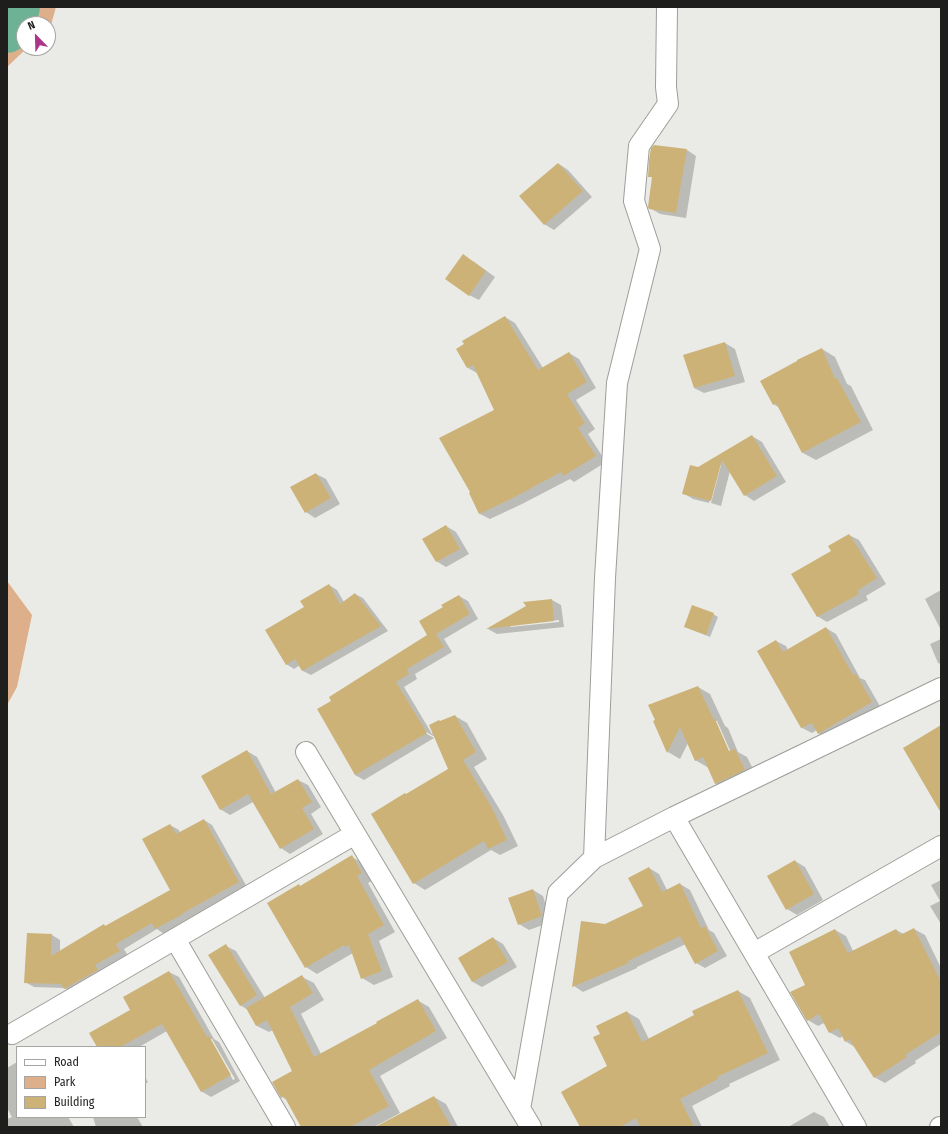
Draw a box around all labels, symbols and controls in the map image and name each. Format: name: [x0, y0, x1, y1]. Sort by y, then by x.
north arrow: [16, 16, 56, 56]
text: N: [26, 18, 37, 33]
legend: [16, 1046, 146, 1118]
text: Road: [54, 1055, 79, 1069]
text: Park: [54, 1075, 75, 1089]
text: Building: [54, 1095, 94, 1109]

